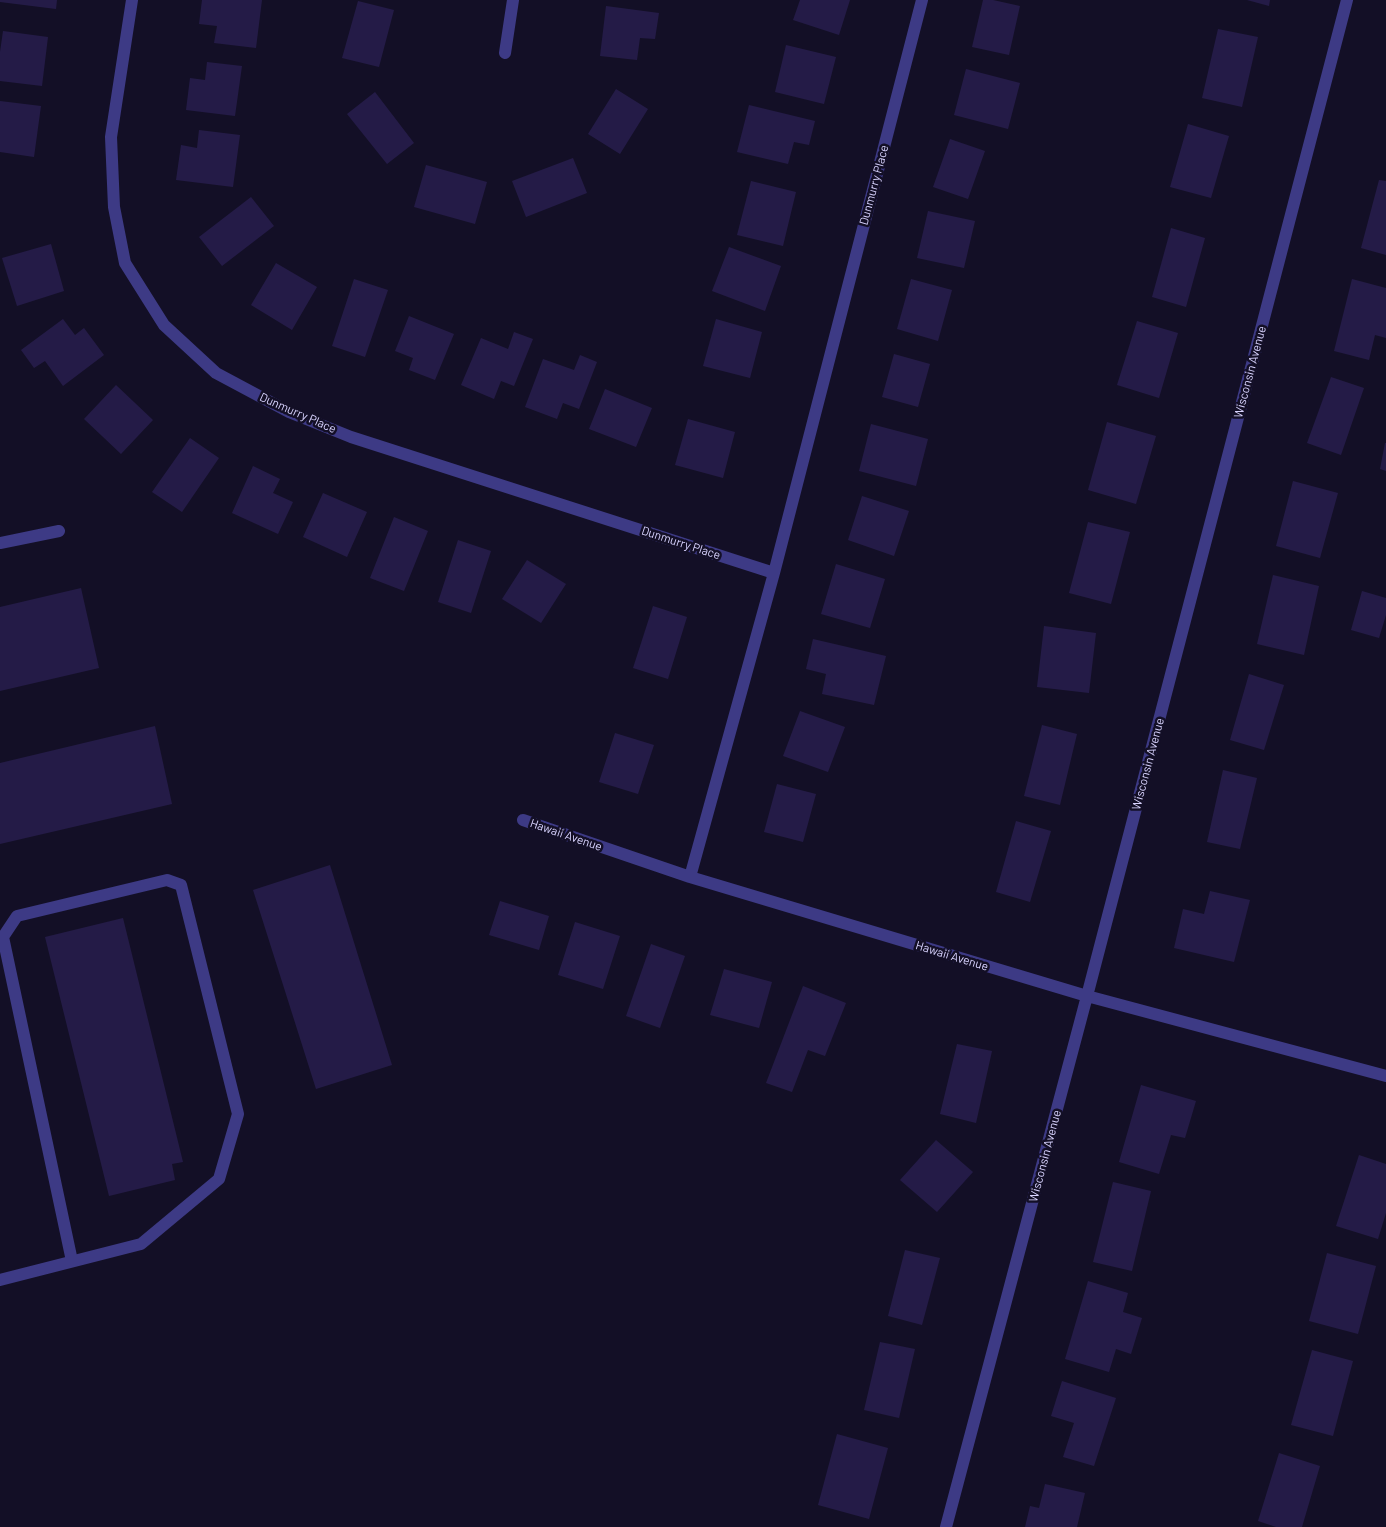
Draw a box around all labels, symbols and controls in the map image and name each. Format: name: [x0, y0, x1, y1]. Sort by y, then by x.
street label: Dunmurry Place: [856, 143, 892, 227]
street label: Wisconsin Avenue: [1231, 325, 1269, 419]
street label: Dunmurry Place: [258, 390, 338, 436]
street label: Dunmurry Place: [640, 523, 722, 563]
street label: Wisconsin Avenue: [1129, 717, 1167, 811]
street label: Hawaii Avenue: [528, 816, 604, 854]
street label: Hawaii Avenue: [914, 938, 990, 974]
street label: Wisconsin Avenue: [1026, 1109, 1064, 1203]

